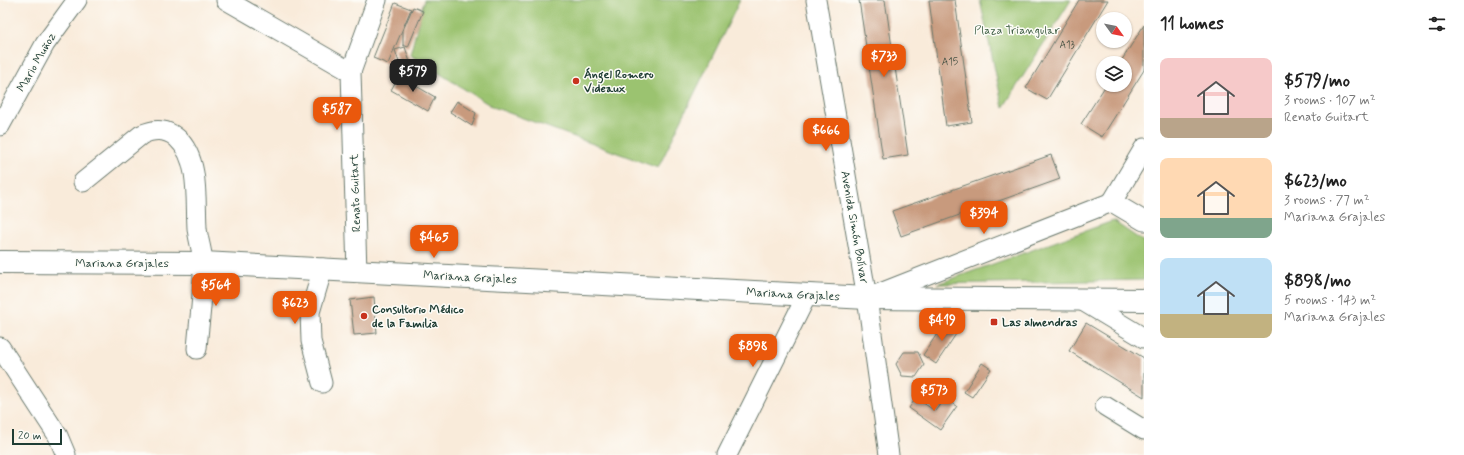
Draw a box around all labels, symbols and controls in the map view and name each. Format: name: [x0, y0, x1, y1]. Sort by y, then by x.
north arrow: [1096, 12, 1132, 48]
map controls: [1096, 12, 1132, 92]
text: 11 homes: [1160, 13, 1224, 35]
icon: filters: [1426, 13, 1448, 35]
park label: Plaza Triangular: [974, 23, 1060, 39]
street label: Mario Muñoz: [14, 30, 60, 95]
house number: A13: [1059, 39, 1075, 52]
pin: $733: [860, 44, 908, 78]
text: $733: [871, 48, 897, 65]
house number: A15: [942, 56, 958, 69]
button: layers: [1096, 56, 1132, 92]
pin: $579: [389, 59, 437, 93]
text: $579: [399, 63, 427, 80]
place label: Ángel Romero Videaux: [584, 67, 654, 97]
text: $579/mo: [1284, 70, 1350, 92]
icon: home: [1192, 74, 1240, 122]
marker: Ángel Romero Videaux: [571, 76, 581, 86]
text: 3 rooms · 107 m²: [1284, 92, 1376, 109]
pin: $587: [313, 97, 361, 131]
text: $587: [322, 101, 352, 118]
text: Renato Guitart: [1284, 109, 1369, 126]
pin: $666: [802, 118, 850, 152]
text: $666: [812, 122, 840, 139]
street label: Renato Guitart: [347, 154, 365, 232]
street label: Avenida Simón Bolívar: [836, 170, 872, 285]
text: $623/mo: [1284, 170, 1347, 192]
icon: home: [1192, 174, 1240, 222]
text: 3 rooms · 77 m²: [1284, 192, 1370, 209]
pin: $394: [960, 201, 1008, 235]
text: $394: [970, 205, 998, 222]
text: Mariana Grajales: [1284, 209, 1385, 226]
pin: $465: [410, 225, 458, 259]
text: $465: [419, 229, 449, 246]
street label: Mariana Grajales: [75, 256, 169, 272]
street label: Mariana Grajales: [423, 268, 517, 288]
text: $898/mo: [1284, 270, 1351, 292]
pin: $564: [192, 273, 240, 307]
icon: home: [1192, 274, 1240, 322]
text: $564: [201, 277, 231, 294]
street label: Mariana Grajales: [746, 285, 840, 305]
pin: $623: [271, 291, 319, 325]
text: 5 rooms · 143 m²: [1284, 292, 1376, 309]
text: $623: [282, 295, 308, 312]
place label: Consultorio Médico de la Familia: [372, 302, 464, 332]
pin: $419: [918, 308, 966, 342]
text: Mariana Grajales: [1284, 309, 1385, 326]
marker: Consultorio Médico de la Familia: [359, 311, 369, 321]
text: $419: [928, 312, 956, 329]
place label: Las almendras: [1002, 315, 1078, 331]
marker: Las almendras: [989, 317, 999, 327]
pin: $898: [729, 334, 777, 368]
text: $898: [738, 338, 768, 355]
pin: $573: [910, 378, 958, 412]
text: $573: [920, 382, 948, 399]
scale bar: [12, 427, 62, 446]
text: 20 m: [18, 429, 41, 443]

